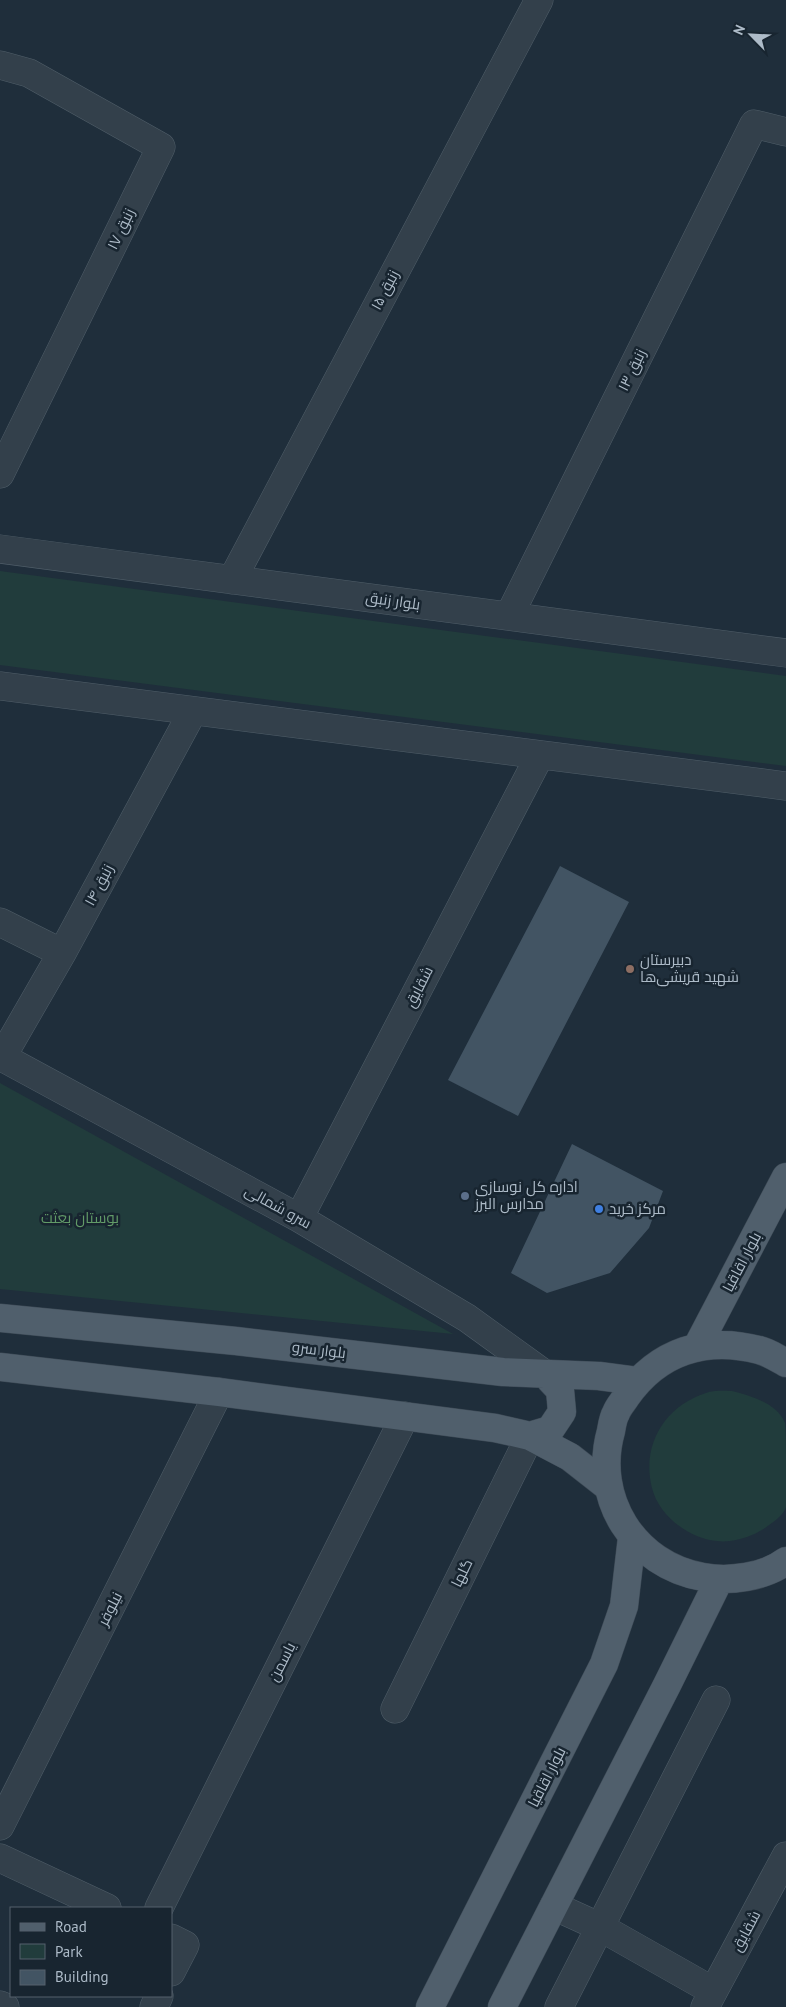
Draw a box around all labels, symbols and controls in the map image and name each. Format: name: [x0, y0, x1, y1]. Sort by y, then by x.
north arrow: [726, 10, 776, 60]
text: N: [729, 22, 749, 38]
street label: زنبق ۱۷: [102, 205, 140, 253]
street label: زنبق ۱۵: [366, 266, 404, 314]
street label: زنبق ۱۳: [613, 346, 651, 394]
street label: بلوار زنبق: [364, 587, 422, 615]
street label: زنبق ۱۴: [80, 861, 118, 909]
place label: دبیرستان شهید قریشی‌ها: [640, 950, 739, 987]
street label: شقایق: [400, 963, 438, 1011]
marker: دبیرستان شهید قریشی‌ها: [624, 963, 636, 975]
place label: اداره کل نوسازی مدارس البرز: [474, 1177, 578, 1214]
street label: سرو شمالی: [241, 1181, 315, 1233]
marker: اداره کل نوسازی مدارس البرز: [459, 1190, 471, 1202]
place label: مرکز خرید: [609, 1199, 666, 1218]
marker: مرکز خرید: [593, 1203, 605, 1215]
park label: بوستان بعثت: [41, 1208, 119, 1228]
street label: بلوار اقاقیا: [718, 1229, 765, 1295]
street label: بلوار سرو: [291, 1337, 347, 1362]
street label: گلها: [447, 1556, 477, 1590]
street label: نیلوفر: [93, 1589, 126, 1630]
street label: یاسمن: [264, 1639, 300, 1685]
street label: بلوار اقاقیا: [523, 1744, 570, 1810]
legend: [10, 1907, 172, 1997]
street label: شقایق: [727, 1907, 765, 1955]
text: Road: [55, 1917, 87, 1936]
text: Park: [55, 1942, 83, 1961]
text: Building: [55, 1967, 109, 1986]

